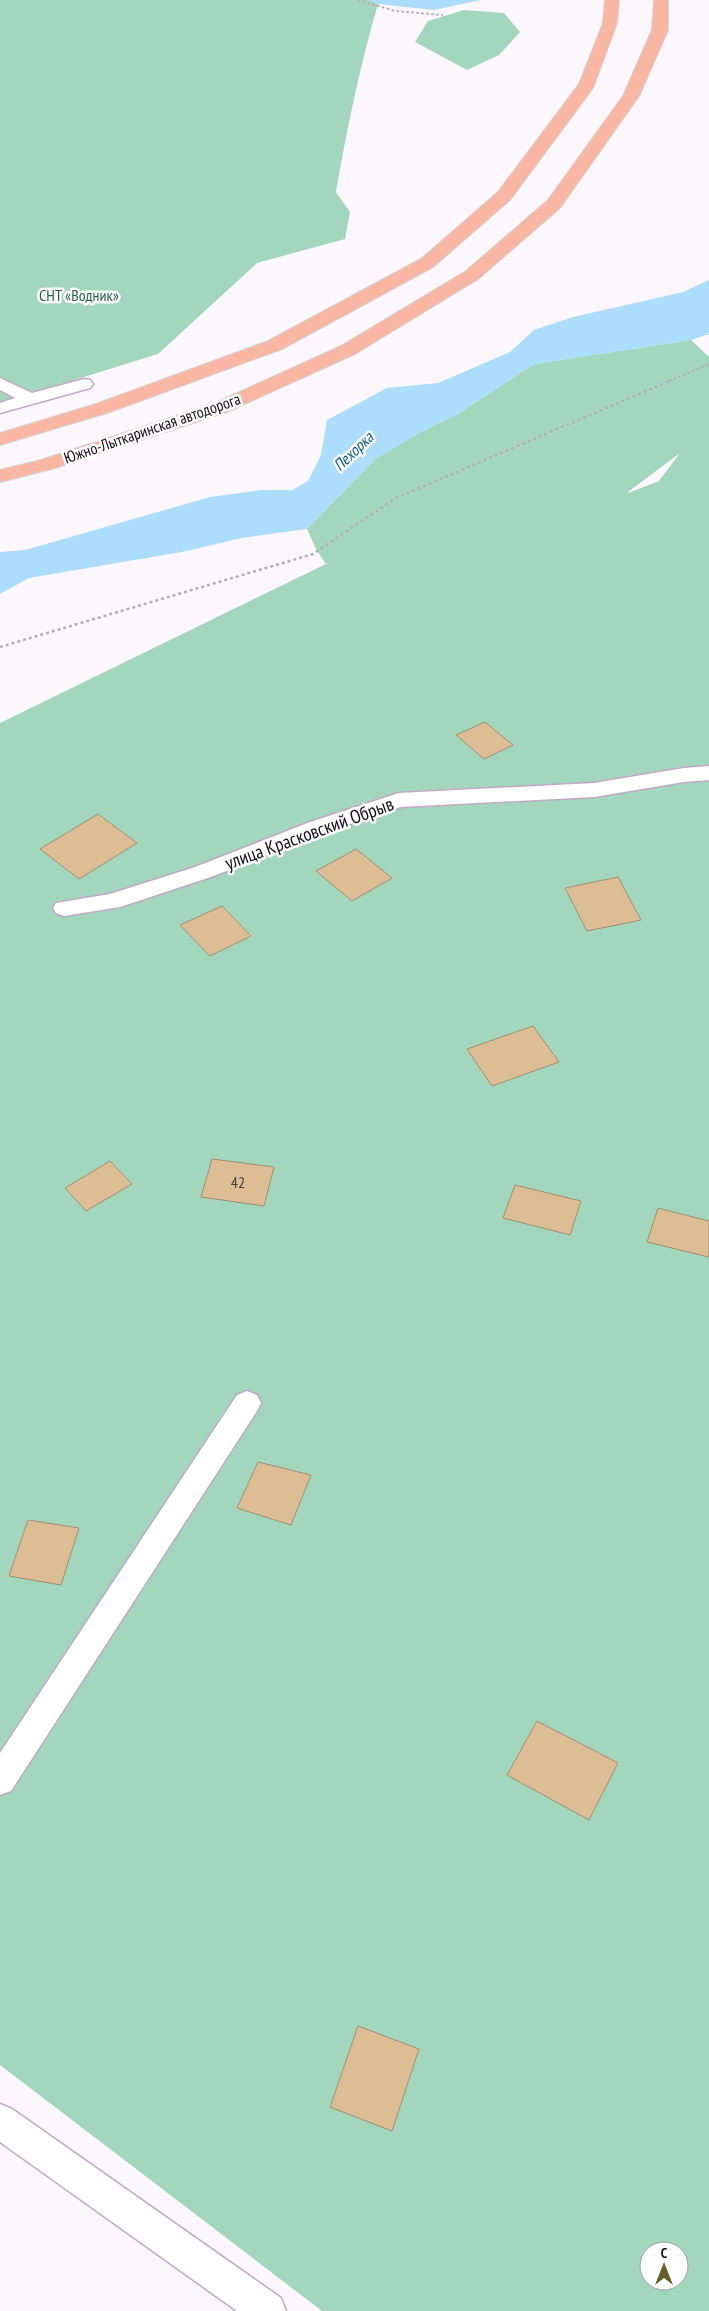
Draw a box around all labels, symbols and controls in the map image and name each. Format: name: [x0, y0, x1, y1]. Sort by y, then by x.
park label: СНТ «Водник»: [39, 285, 119, 305]
street label: Южно-Лыткаринская автодорога: [61, 388, 243, 468]
water label: Пехорка: [329, 426, 378, 475]
street label: улица Красковский Обрыв: [221, 791, 397, 875]
house number: 42: [231, 1172, 245, 1192]
north arrow: [639, 2241, 689, 2291]
text: С: [661, 2244, 668, 2262]

